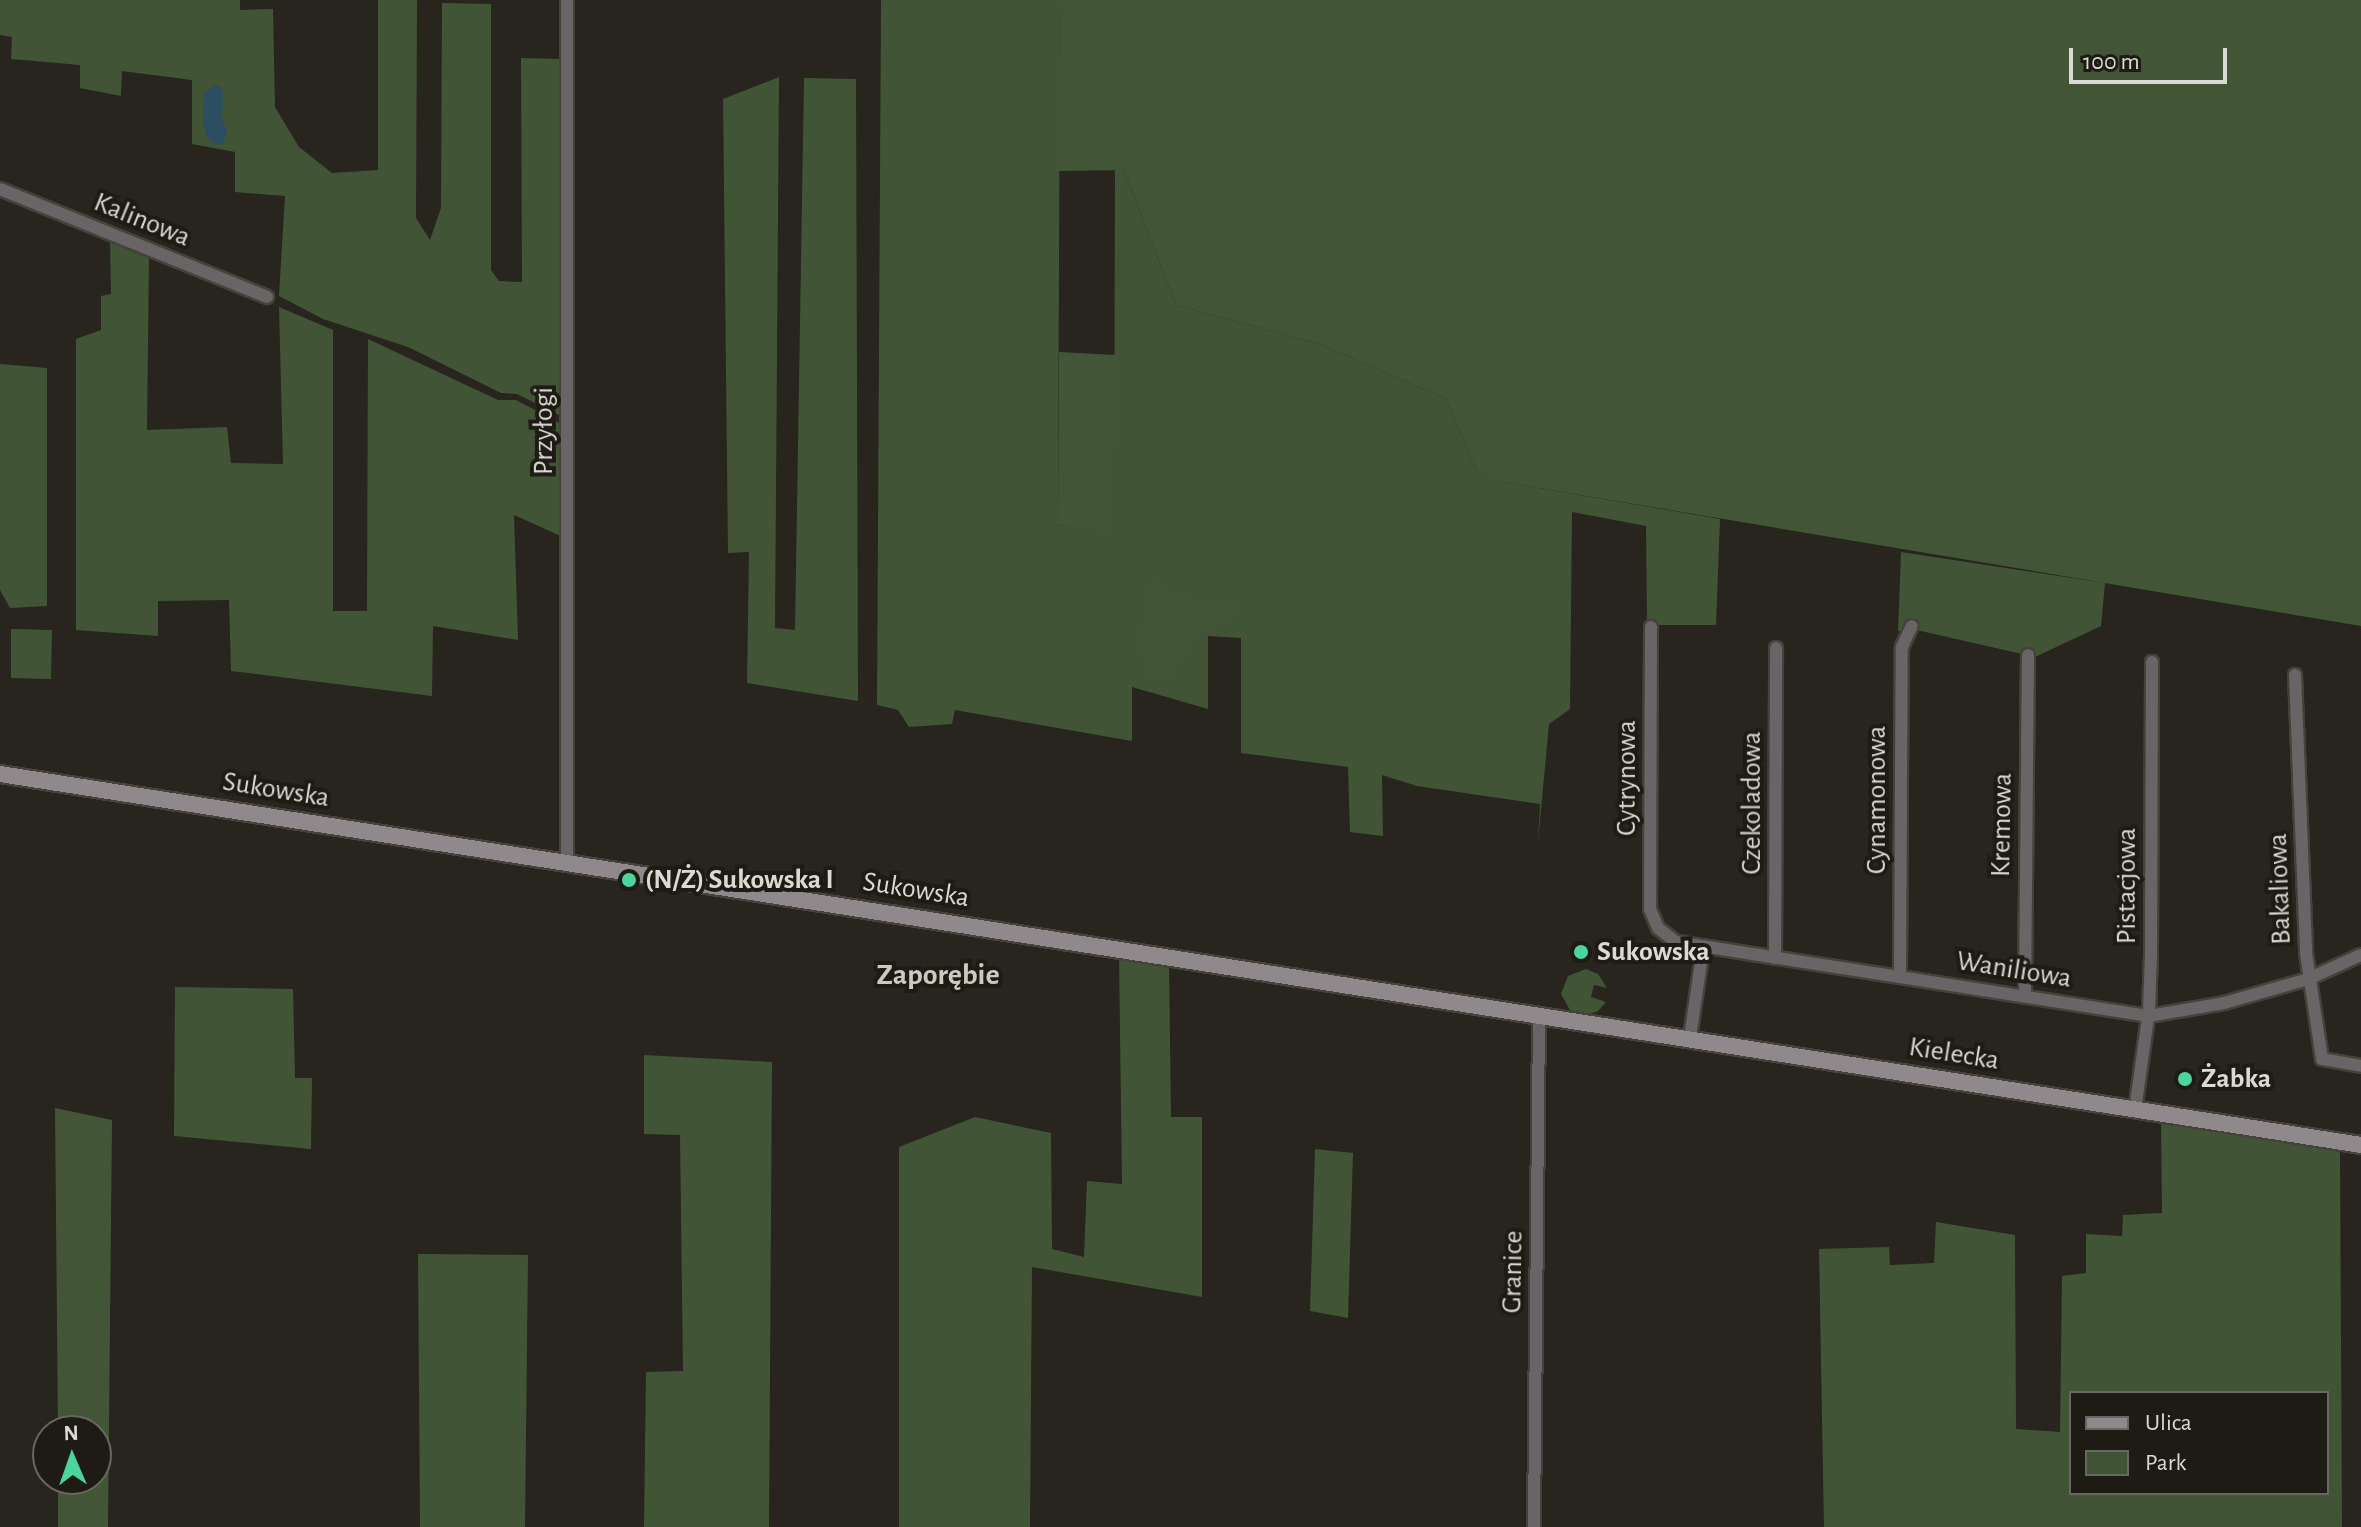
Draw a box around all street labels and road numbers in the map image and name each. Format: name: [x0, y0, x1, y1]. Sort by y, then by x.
street label: Kalinowa: [89, 186, 195, 254]
street label: Przyłogi: [527, 387, 561, 475]
street label: Cytrynowa: [1610, 720, 1644, 836]
street label: Cynamonowa: [1860, 726, 1894, 874]
street label: Czekoladowa: [1735, 731, 1769, 875]
street label: Sukowska: [220, 765, 332, 815]
street label: Kremowa: [1984, 773, 2020, 877]
street label: Pistacjowa: [2110, 828, 2144, 944]
street label: Bakaliowa: [2261, 833, 2299, 945]
street label: Sukowska: [860, 865, 972, 915]
street label: Waniliowa: [1954, 944, 2074, 996]
street label: Kielecka: [1907, 1030, 2001, 1078]
street label: Granice: [1495, 1230, 1531, 1314]

